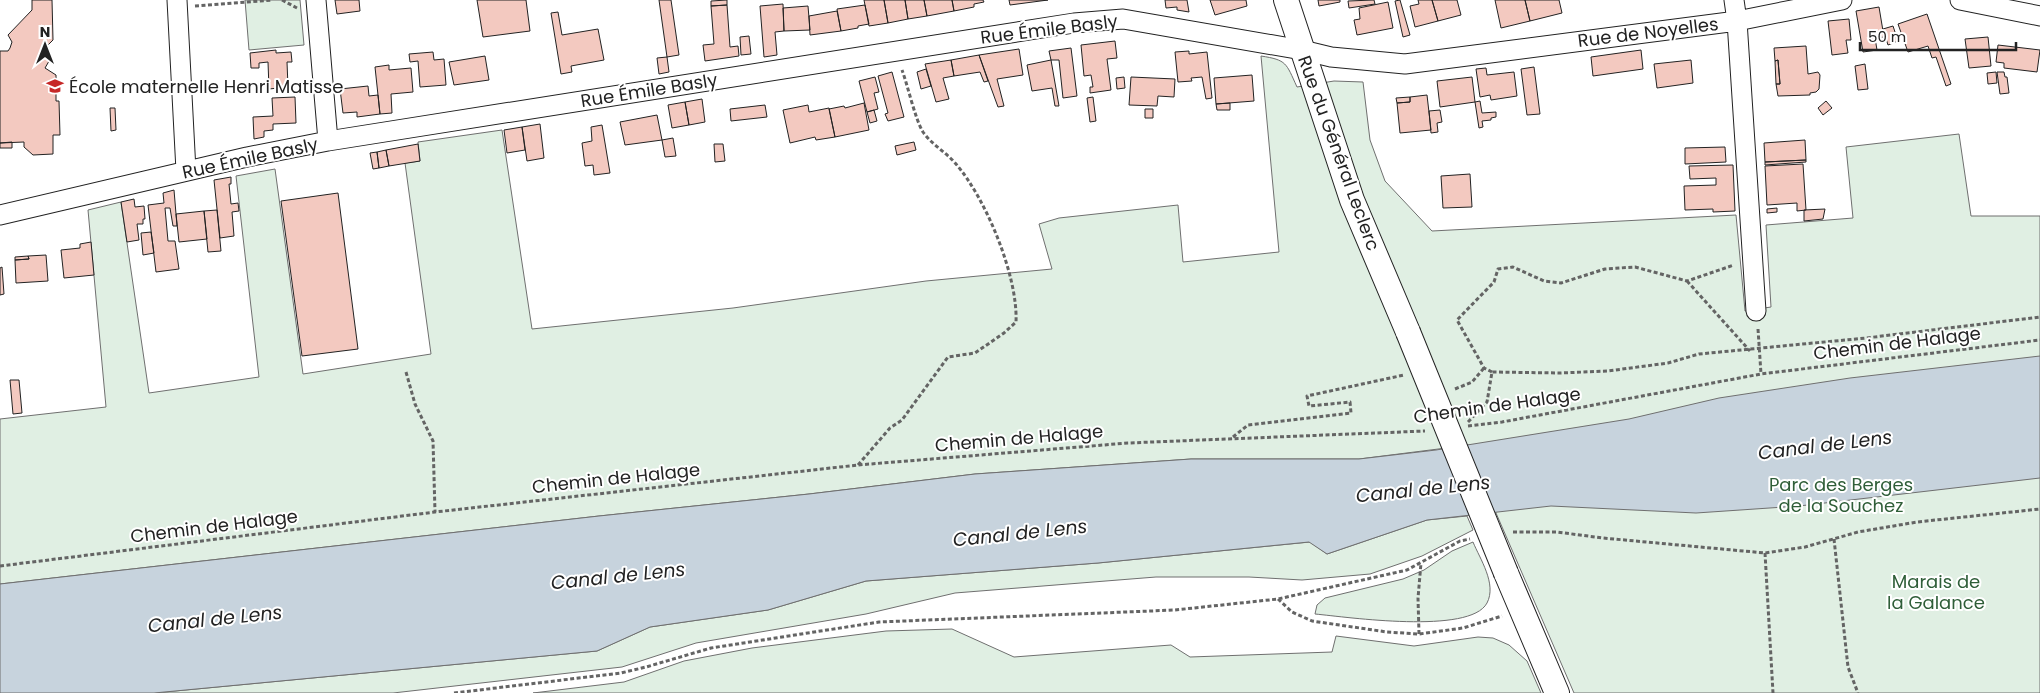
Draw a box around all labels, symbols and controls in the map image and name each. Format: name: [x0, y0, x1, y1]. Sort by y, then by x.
street label: Rue Émile Basly: [979, 8, 1119, 50]
street label: Rue de Noyelles: [1576, 11, 1720, 53]
north arrow: [20, 20, 70, 70]
scale bar: [1860, 20, 2016, 52]
text: N: [40, 22, 50, 42]
text: 50 m: [1868, 26, 1906, 47]
street label: Rue du Général Leclerc: [1292, 52, 1386, 254]
street label: Rue Émile Basly: [579, 67, 719, 113]
place label: École maternelle Henri Matisse: [69, 74, 343, 99]
school or university icon: École maternelle Henri Matisse: [45, 76, 65, 96]
street label: Rue Émile Basly: [180, 131, 320, 185]
street label: Chemin de Halage: [1812, 320, 1982, 366]
street label: Chemin de Halage: [1412, 381, 1582, 429]
street label: Chemin de Halage: [934, 418, 1104, 458]
water label: Canal de Lens: [1756, 423, 1894, 467]
street label: Chemin de Halage: [531, 457, 701, 499]
water label: Canal de Lens: [1354, 469, 1492, 509]
park label: Parc des Berges de la Souchez: [1769, 472, 1913, 518]
street label: Chemin de Halage: [129, 503, 299, 549]
water label: Canal de Lens: [951, 513, 1089, 553]
water label: Canal de Lens: [549, 556, 687, 596]
park label: Marais de la Galance: [1887, 569, 1985, 615]
water label: Canal de Lens: [146, 599, 284, 639]

